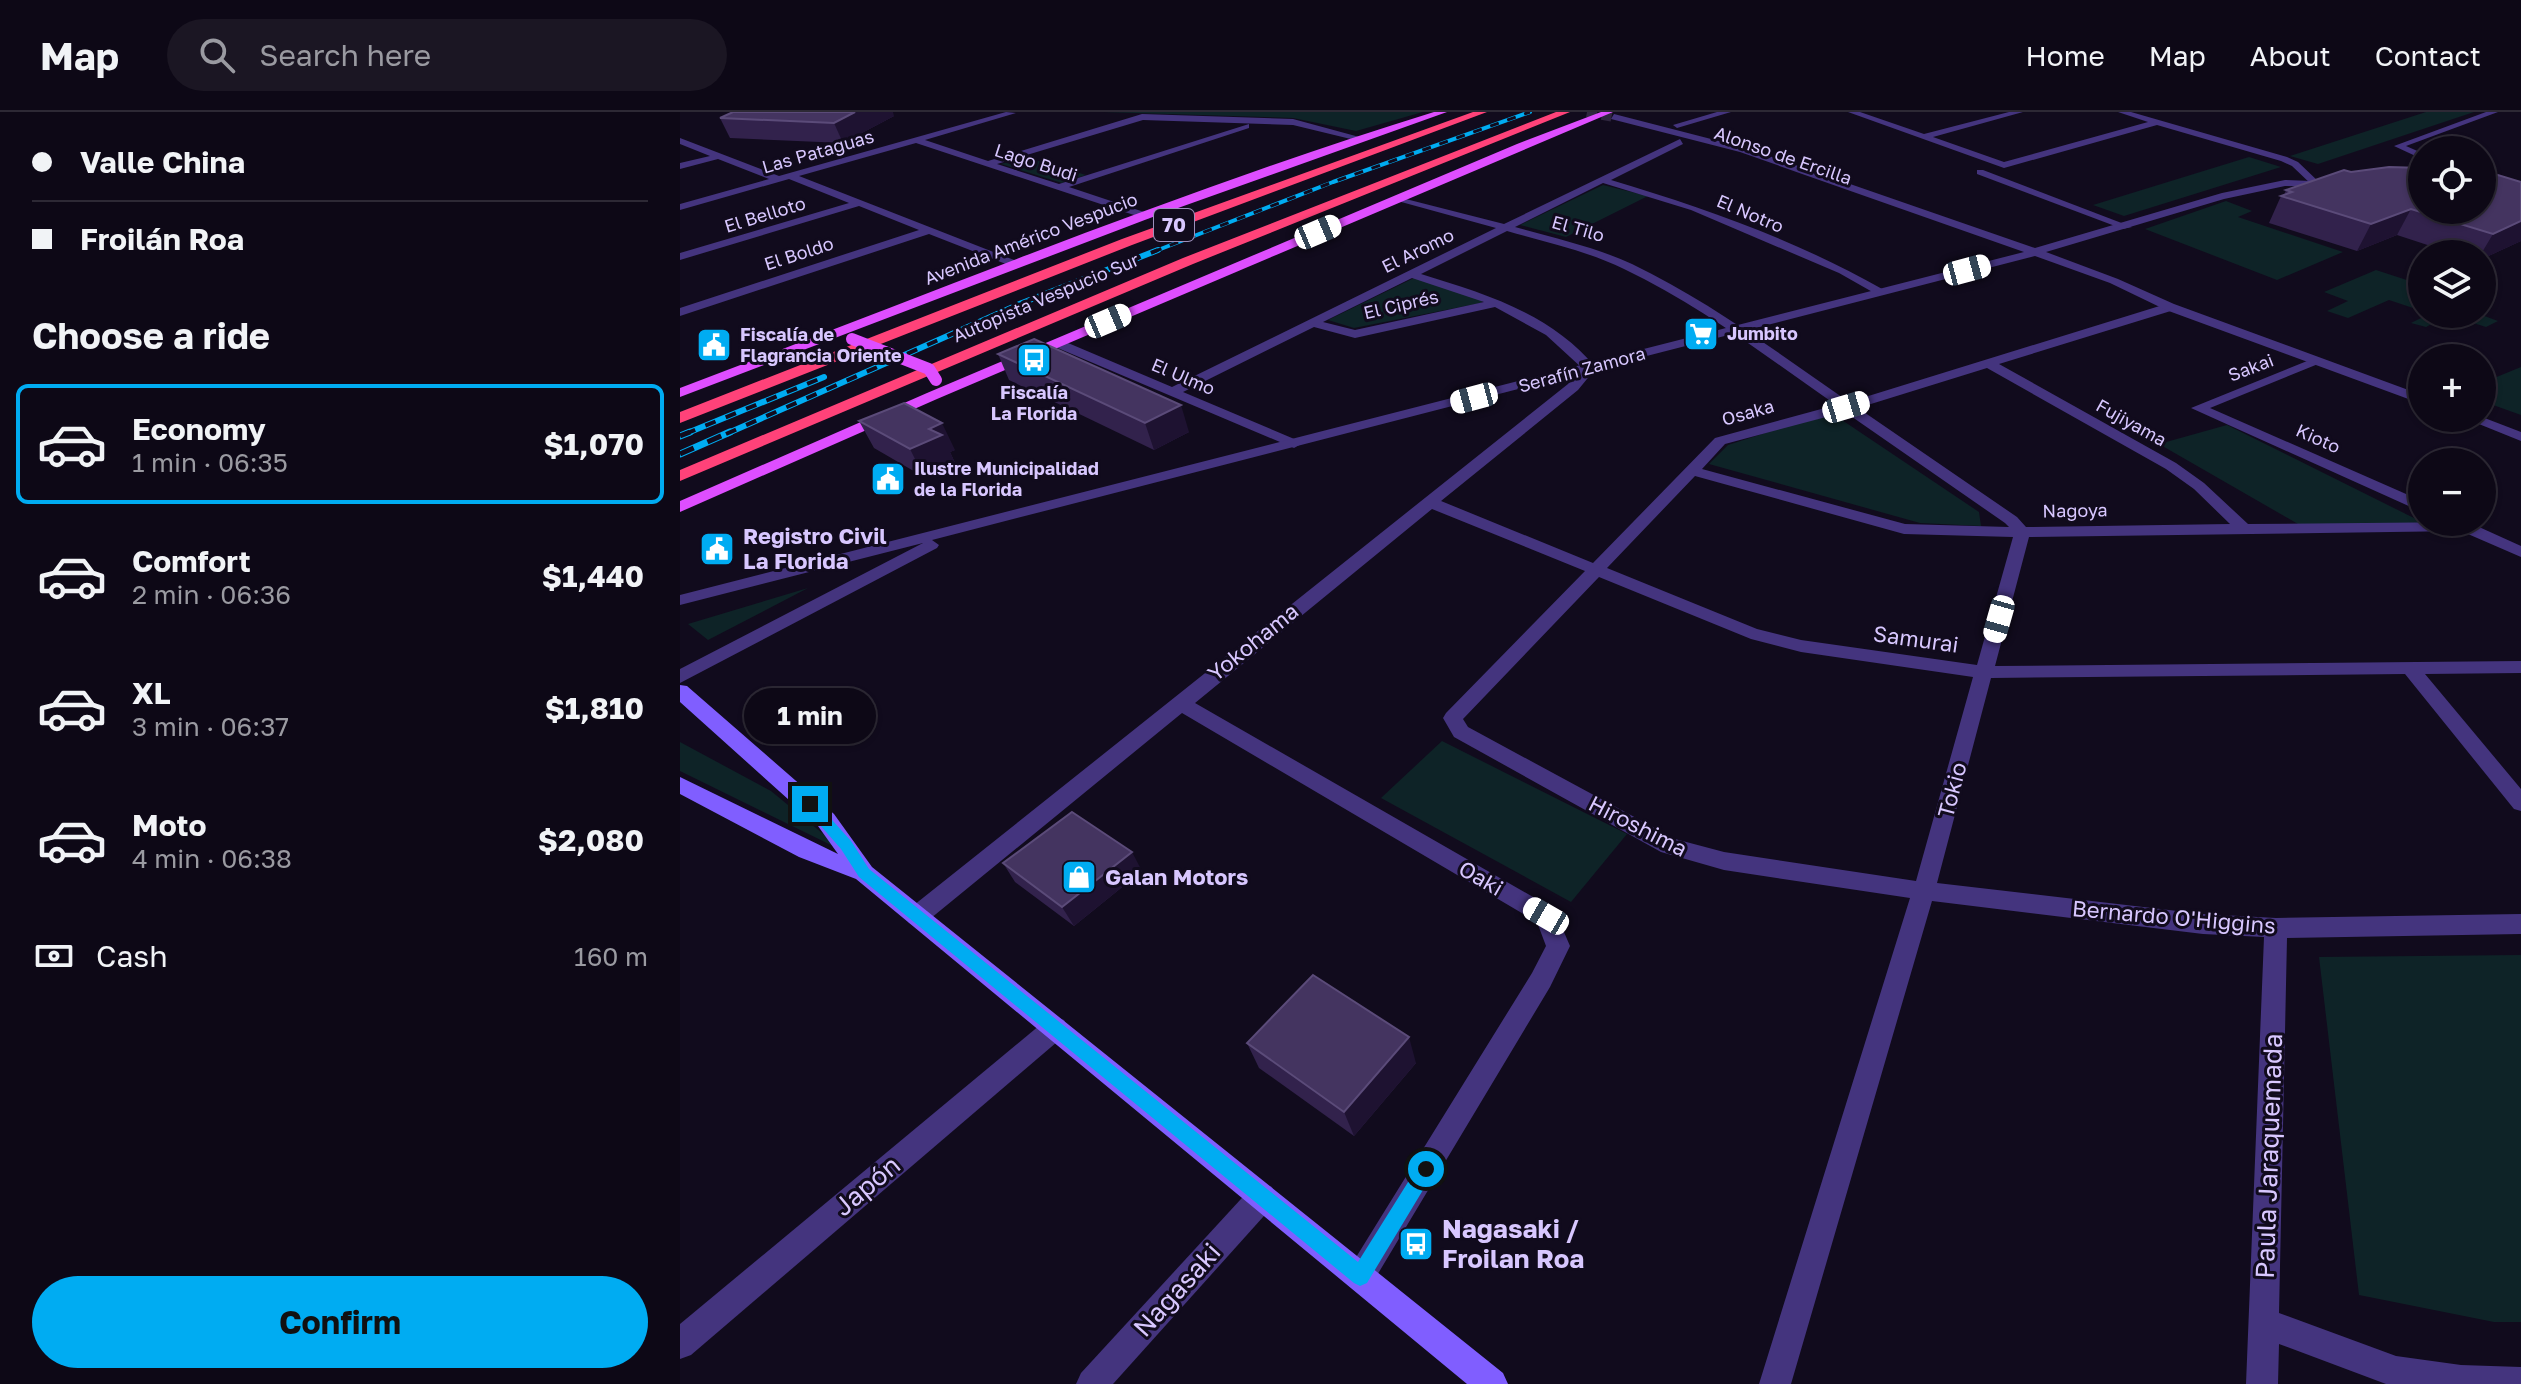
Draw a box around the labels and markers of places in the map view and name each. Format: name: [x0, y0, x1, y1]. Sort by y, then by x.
supermarket icon: Jumbito: [1682, 315, 1720, 353]
place label: Jumbito: [1727, 322, 1798, 344]
place label: Fiscalía de Flagrancia Oriente: [740, 323, 902, 366]
public building icon: Fiscalía de Flagrancia Oriente: [695, 326, 733, 364]
bus stop icon: Fiscalía La Florida: [1015, 341, 1053, 379]
place label: Fiscalía La Florida: [991, 381, 1077, 424]
place label: Ilustre Municipalidad de la Florida: [914, 457, 1099, 500]
public building icon: Ilustre Municipalidad de la Florida: [869, 460, 907, 498]
place label: Registro Civil La Florida: [743, 522, 887, 574]
public building icon: Registro Civil La Florida: [698, 530, 736, 568]
shop icon: Galan Motors: [1060, 858, 1098, 896]
place label: Galan Motors: [1105, 863, 1248, 890]
place label: Nagasaki / Froilan Roa: [1442, 1213, 1584, 1274]
bus stop icon: Nagasaki / Froilan Roa: [1397, 1225, 1435, 1263]

